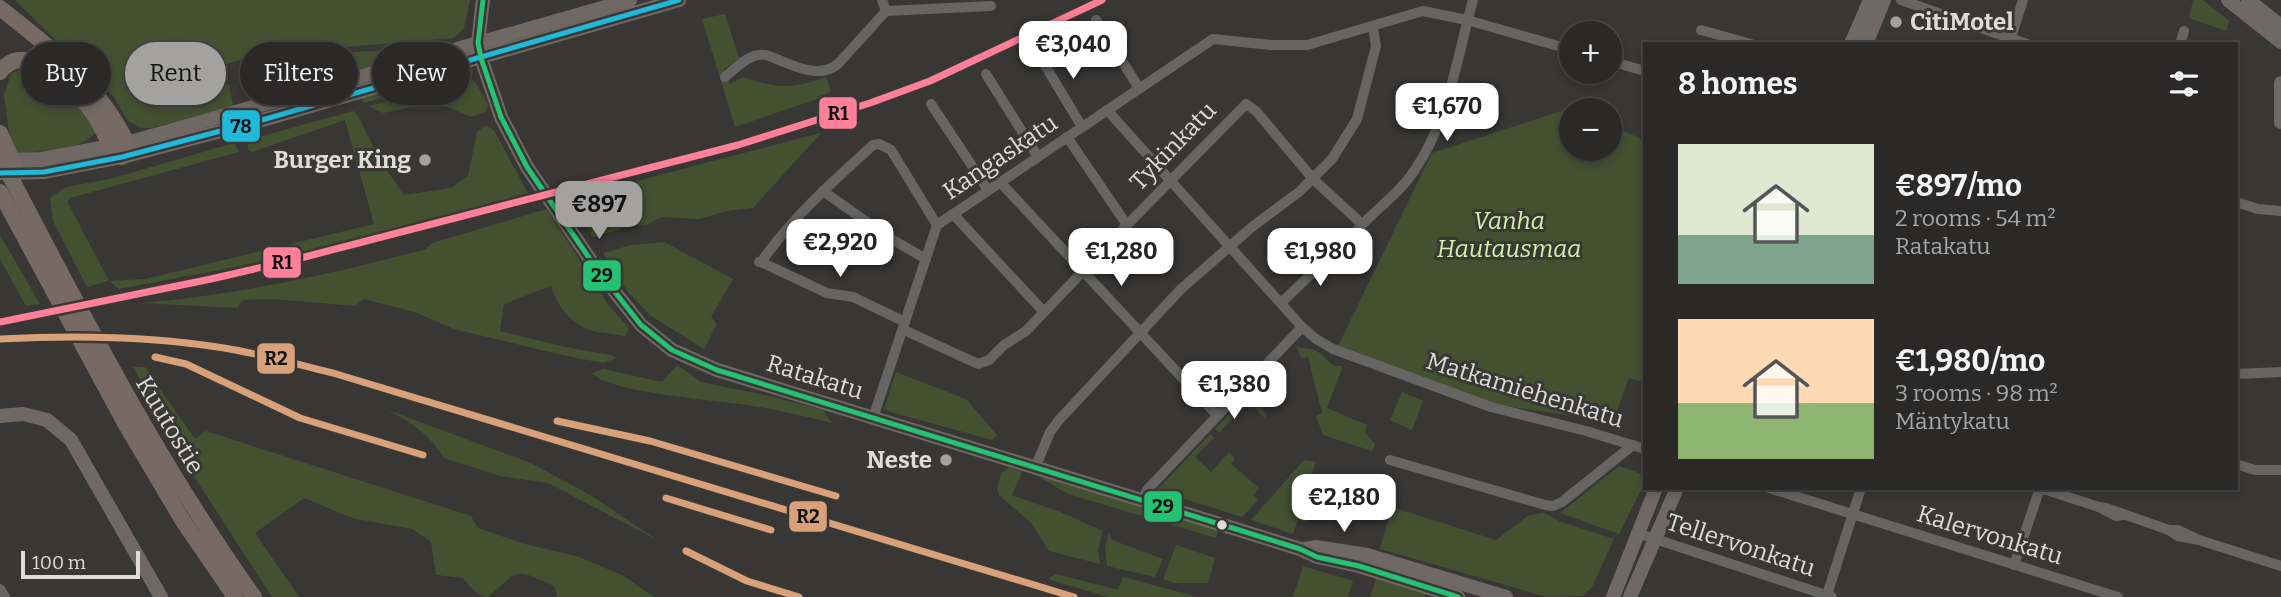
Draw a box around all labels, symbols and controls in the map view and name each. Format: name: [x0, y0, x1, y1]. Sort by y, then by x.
place label: CitiMotel: [1910, 8, 2014, 36]
marker: CitiMotel: [1888, 14, 1904, 30]
map controls: [1559, 21, 1622, 161]
button: +: [1559, 21, 1622, 84]
pin: €3,040: [1016, 22, 1130, 81]
text: €3,040: [1035, 30, 1111, 58]
chip: Buy: [21, 42, 111, 105]
chip: Rent: [125, 42, 226, 105]
chip: Filters: [240, 42, 358, 105]
chip: New: [372, 42, 470, 105]
icon: filters: [2165, 65, 2203, 103]
text: 8 homes: [1678, 66, 1798, 102]
pin: €1,670: [1390, 83, 1504, 143]
text: €1,670: [1412, 92, 1482, 120]
line badge: R1: [818, 96, 858, 130]
street label: Tykinkatu: [1124, 96, 1222, 196]
button: −: [1559, 98, 1622, 161]
text: R1: [828, 102, 849, 125]
line badge: 78: [221, 109, 261, 143]
street label: Kangaskatu: [938, 109, 1063, 205]
text: 78: [230, 115, 252, 138]
place label: Burger King: [274, 146, 411, 174]
marker: Burger King: [417, 152, 433, 168]
text: €897/mo: [1895, 168, 2022, 204]
icon: home: [1734, 172, 1818, 256]
pin: €897: [558, 182, 640, 241]
text: €897: [571, 190, 627, 218]
text: 2 rooms · 54 m²: [1895, 204, 2056, 232]
park label: Vanha Hautausmaa: [1437, 207, 1581, 263]
pin: €2,920: [783, 219, 897, 279]
text: €2,920: [802, 228, 878, 256]
pin: €1,280: [1064, 229, 1178, 288]
pin: €1,980: [1263, 229, 1377, 288]
text: Ratakatu: [1895, 232, 1991, 260]
text: €1,280: [1084, 237, 1158, 265]
text: €1,980: [1283, 237, 1357, 265]
line badge: R1: [262, 246, 302, 279]
text: R1: [272, 251, 293, 274]
line badge: 29: [582, 259, 622, 292]
text: 29: [591, 264, 613, 287]
line badge: R2: [256, 342, 296, 375]
text: €1,980/mo: [1895, 343, 2045, 379]
text: R2: [264, 347, 288, 370]
street label: Matkamiehenkatu: [1423, 347, 1627, 433]
icon: home: [1734, 347, 1818, 431]
street label: Ratakatu: [763, 349, 867, 405]
pin: €1,380: [1177, 362, 1291, 421]
text: €1,380: [1197, 370, 1271, 398]
street label: Kuutostie: [130, 371, 210, 479]
text: 3 rooms · 98 m²: [1895, 379, 2058, 407]
text: Mäntykatu: [1895, 407, 2010, 435]
place label: Neste: [866, 446, 932, 474]
marker: Neste: [938, 452, 954, 468]
pin: €2,180: [1287, 475, 1401, 534]
text: €2,180: [1308, 483, 1380, 511]
line badge: 29: [1143, 490, 1183, 523]
text: 29: [1152, 495, 1174, 518]
line badge: R2: [788, 500, 828, 533]
street label: Kalervonkatu: [1914, 500, 2066, 570]
text: R2: [796, 505, 820, 528]
street label: Tellervonkatu: [1663, 508, 1819, 582]
unlabelled marker: [1215, 518, 1229, 532]
scale bar: [21, 548, 140, 580]
text: 100 m: [32, 551, 86, 574]

